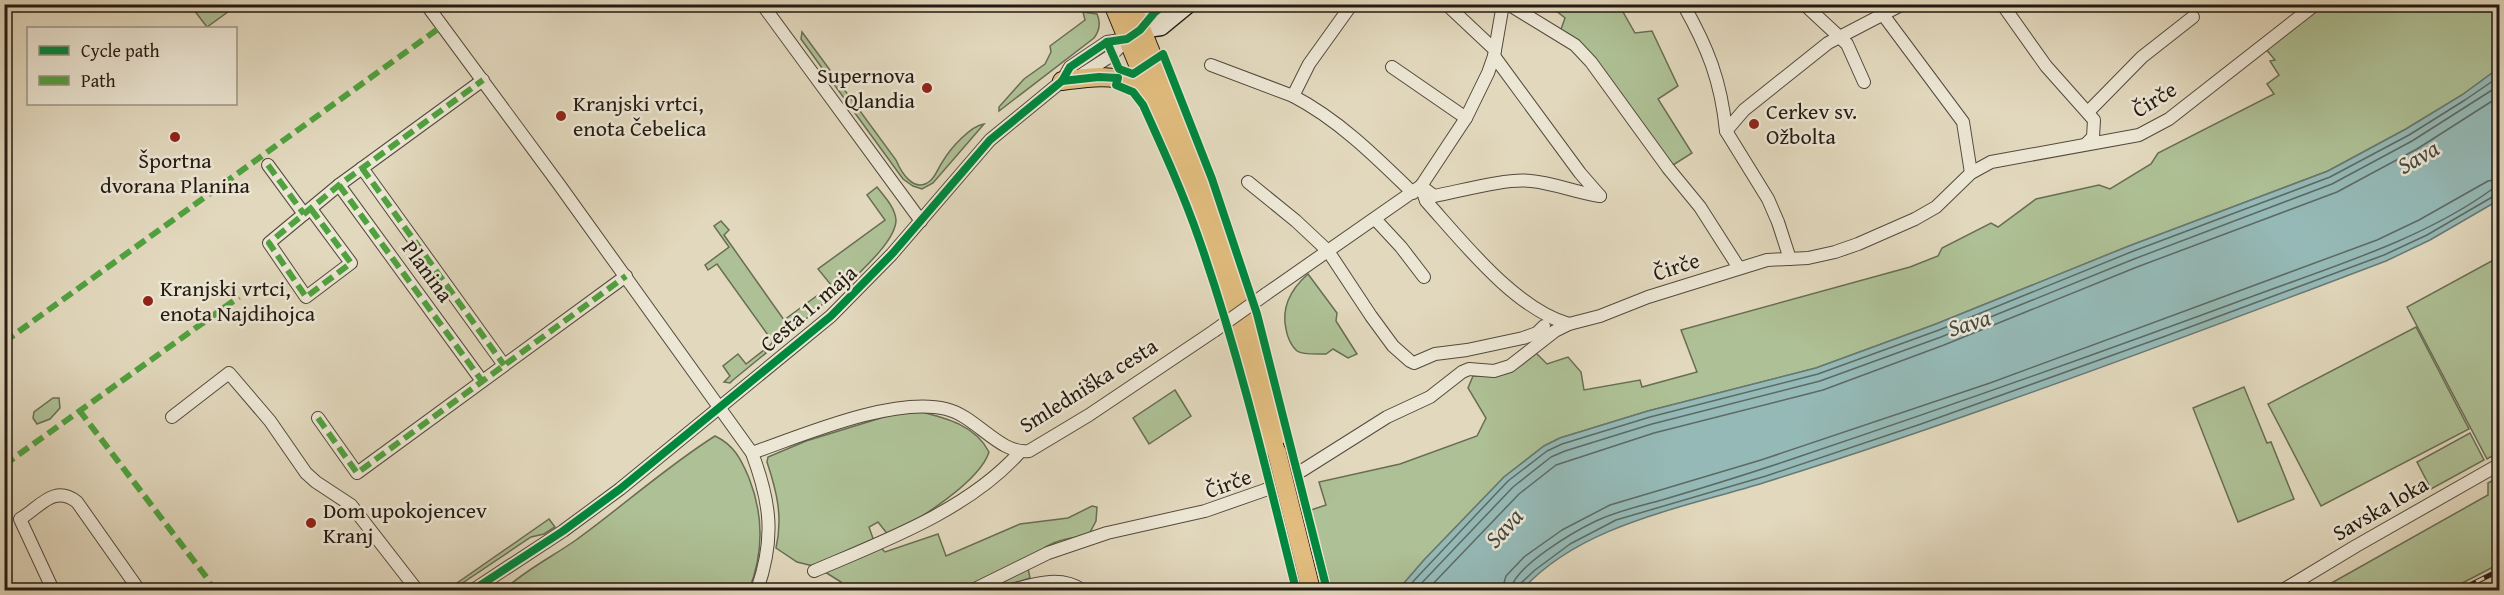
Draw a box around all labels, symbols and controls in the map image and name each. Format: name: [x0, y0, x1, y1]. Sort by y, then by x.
legend: [27, 27, 237, 105]
text: Cycle path: [81, 37, 160, 64]
place label: Supernova Qlandia: [817, 59, 916, 116]
text: Path: [81, 67, 116, 94]
street label: Čirče: [2125, 73, 2183, 125]
marker: Supernova Qlandia: [920, 81, 934, 95]
place label: Kranjski vrtci, enota Čebelica: [573, 87, 707, 144]
place label: Cerkev sv. Ožbolta: [1766, 95, 1857, 152]
marker: Kranjski vrtci, enota Čebelica: [554, 109, 568, 123]
marker: Cerkev sv. Ožbolta: [1747, 117, 1761, 131]
marker: Športna dvorana Planina: [168, 130, 182, 144]
water label: Sava: [2390, 131, 2445, 183]
place label: Športna dvorana Planina: [100, 144, 251, 201]
street label: Planina: [395, 233, 462, 309]
street label: Čirče: [1649, 243, 1703, 289]
street label: Cesta 1. maja: [752, 256, 864, 359]
place label: Kranjski vrtci, enota Najdihojca: [160, 272, 316, 329]
marker: Kranjski vrtci, enota Najdihojca: [141, 294, 155, 308]
water label: Sava: [1943, 299, 1995, 346]
street label: Smledniška cesta: [1013, 329, 1164, 440]
street label: Čirče: [1200, 460, 1256, 506]
street label: Savska loka: [2326, 467, 2434, 548]
place label: Dom upokojencev Kranj: [323, 494, 487, 551]
water label: Sava: [1476, 500, 1531, 555]
marker: Dom upokojencev Kranj: [304, 516, 318, 530]

